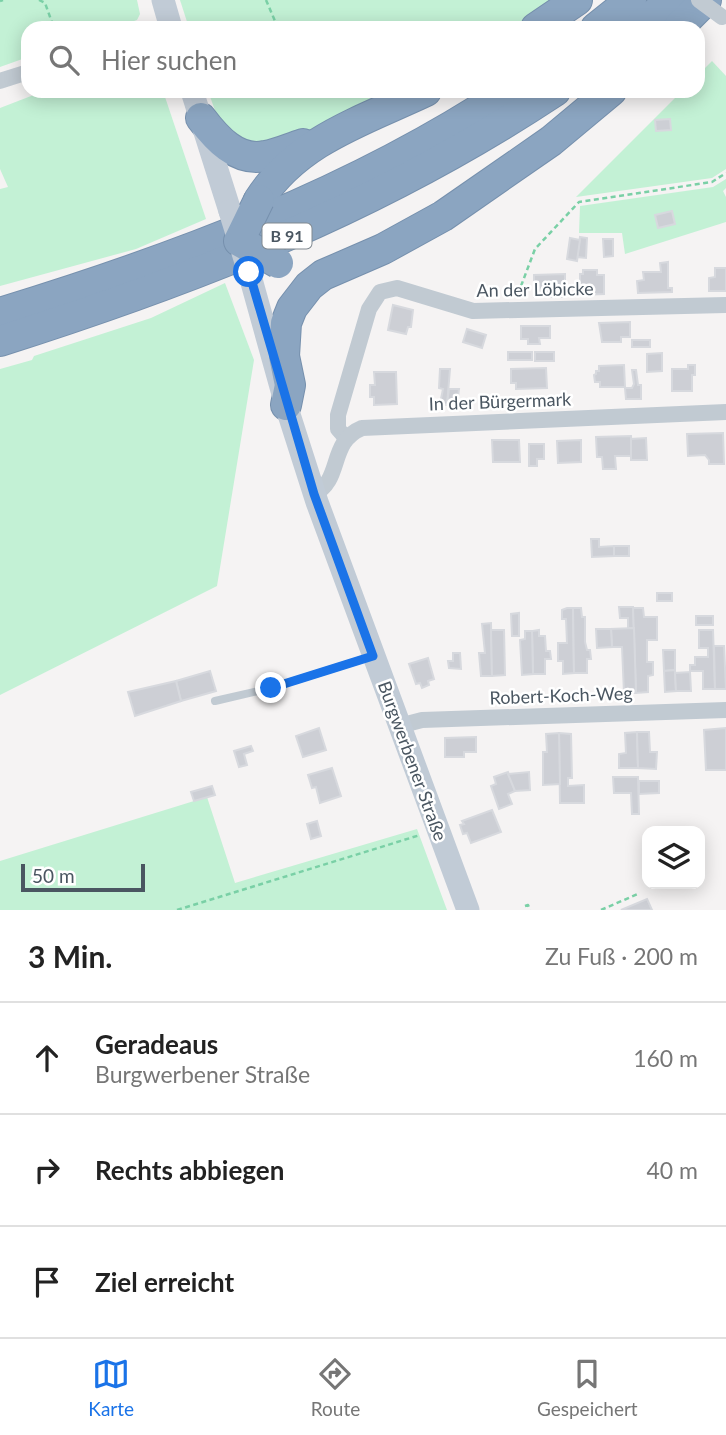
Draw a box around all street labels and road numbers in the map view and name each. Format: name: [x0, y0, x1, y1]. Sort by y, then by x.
road number: B 91: [262, 224, 312, 248]
street label: An der Löbicke: [476, 277, 594, 301]
street label: In der Bürgermark: [428, 387, 572, 414]
street label: Burgwerbener Straße: [374, 678, 452, 843]
street label: Robert-Koch-Weg: [489, 682, 633, 708]

